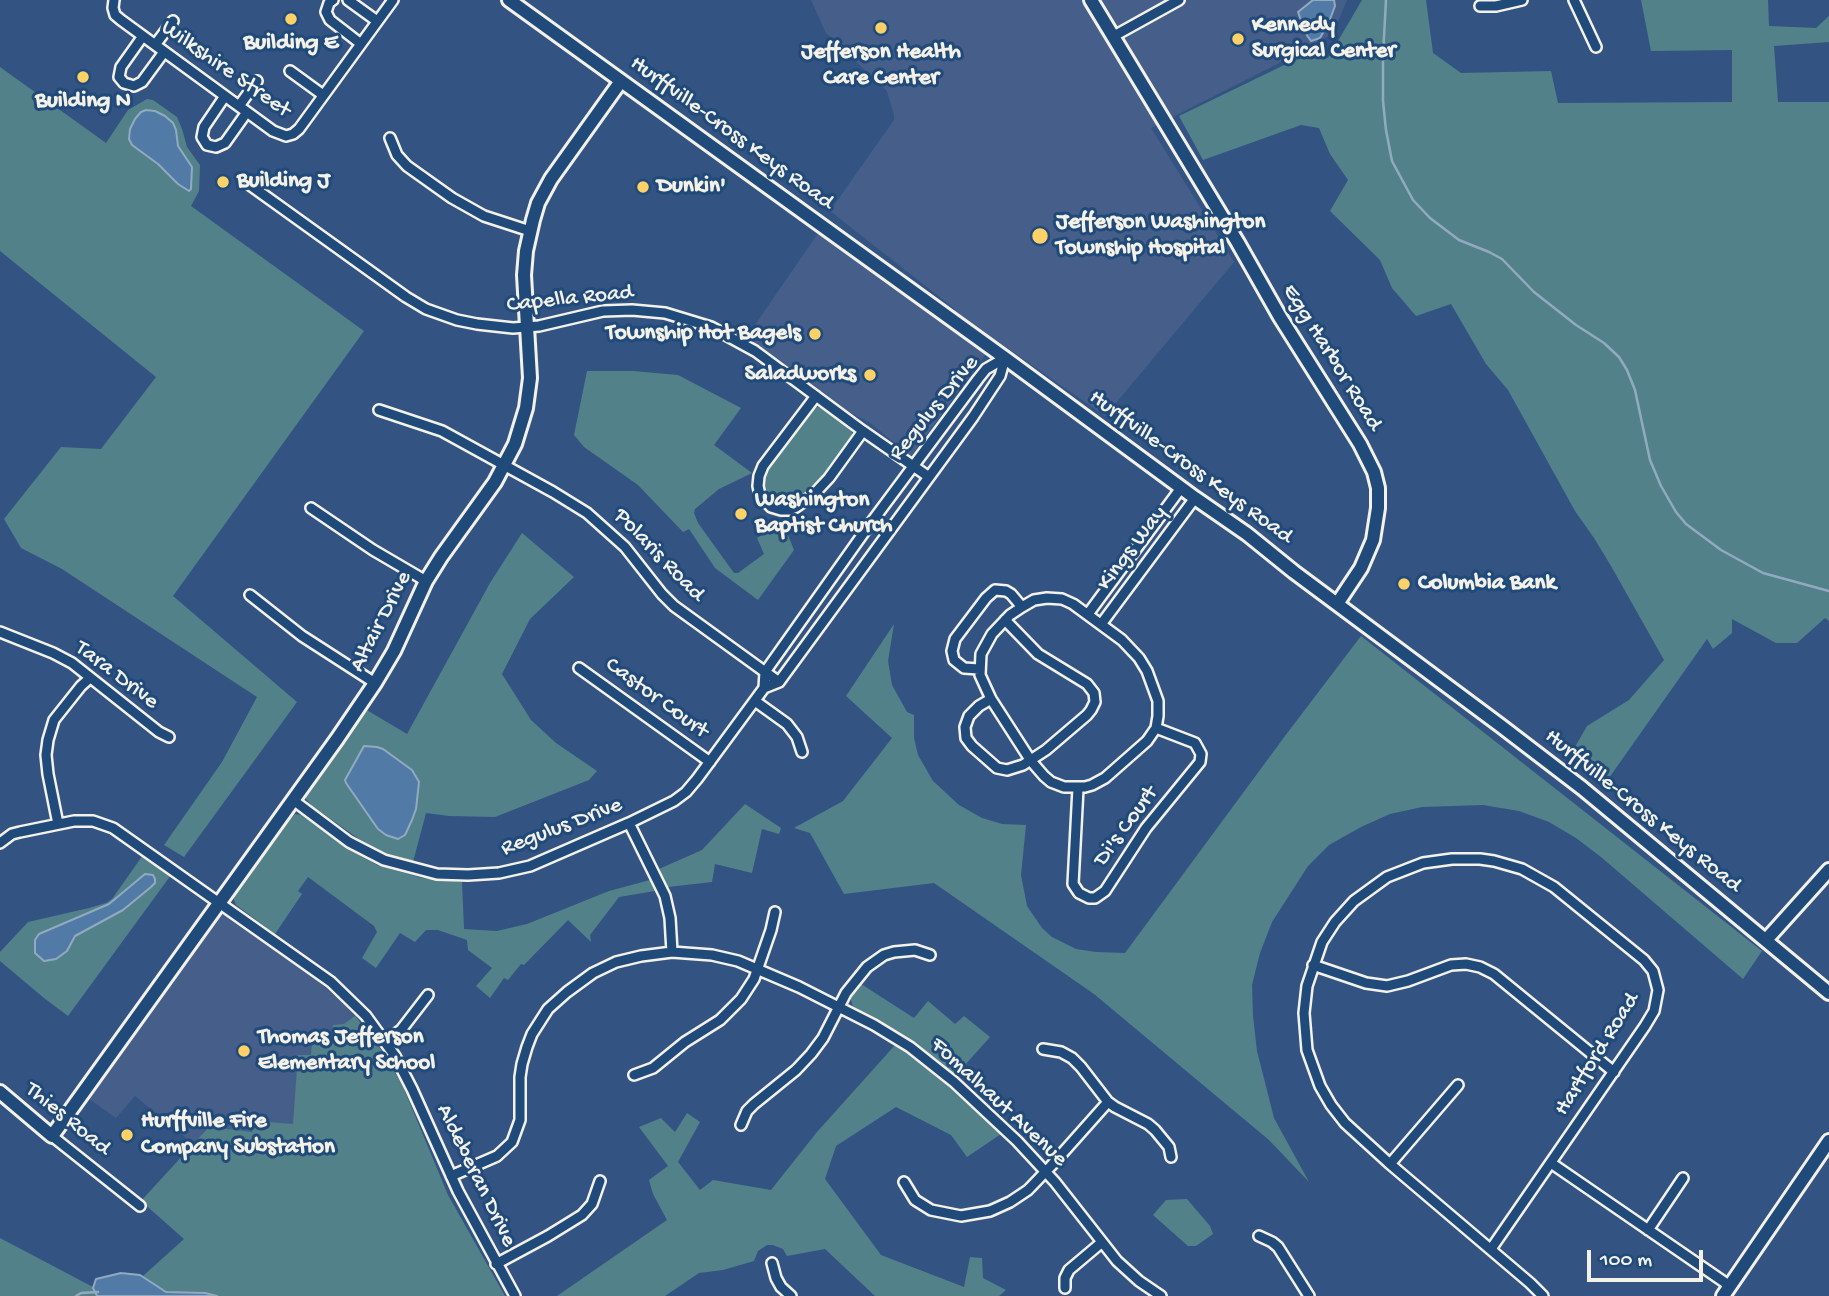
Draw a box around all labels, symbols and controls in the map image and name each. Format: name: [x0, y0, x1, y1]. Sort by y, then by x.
marker: Building E: [283, 11, 299, 27]
place label: Kennedy Surgical Center: [1252, 12, 1395, 66]
street label: Wilkshire Street: [155, 15, 295, 125]
marker: Jefferson Health Care Center: [873, 20, 889, 36]
place label: Building E: [244, 30, 338, 58]
marker: Kennedy Surgical Center: [1230, 31, 1246, 47]
place label: Jefferson Health Care Center: [801, 39, 961, 93]
street label: Hurffville-Cross Keys Road: [624, 51, 838, 217]
marker: Building N: [75, 69, 91, 85]
place label: Building N: [35, 88, 131, 116]
place label: Building J: [237, 168, 330, 196]
place label: Dunkin': [657, 173, 726, 201]
marker: Building J: [215, 174, 231, 190]
marker: Dunkin': [635, 179, 651, 195]
place label: Jefferson Washington Township Hospital: [1056, 209, 1265, 263]
marker: Jefferson Washington Township Hospital: [1030, 226, 1050, 246]
street label: Capella Road: [505, 280, 635, 320]
street label: Egg Harbor Road: [1275, 280, 1387, 436]
place label: Township Hot Bagels: [606, 320, 801, 348]
marker: Township Hot Bagels: [807, 326, 823, 342]
street label: Regulus Drive: [884, 351, 986, 467]
place label: Saladworks: [745, 361, 856, 389]
marker: Saladworks: [862, 367, 878, 383]
street label: Hurffville-Cross Keys Road: [1083, 385, 1297, 551]
place label: Washington Baptist Church: [755, 487, 892, 541]
street label: Kings Way: [1092, 501, 1174, 597]
street label: Polaris Road: [606, 503, 710, 609]
marker: Washington Baptist Church: [733, 506, 749, 522]
street label: Altair Drive: [345, 567, 419, 677]
place label: Columbia Bank: [1418, 570, 1556, 598]
marker: Columbia Bank: [1396, 576, 1412, 592]
street label: Tara Drive: [69, 635, 163, 717]
street label: Castor Court: [599, 652, 713, 746]
street label: Hurffville-Cross Keys Road: [1538, 724, 1746, 900]
street label: Di's Court: [1089, 781, 1165, 873]
street label: Regulus Drive: [497, 792, 627, 864]
street label: Hartford Road: [1549, 988, 1647, 1122]
place label: Thomas Jefferson Elementary School: [258, 1024, 435, 1078]
street label: Fomalhaut Avenue: [924, 1032, 1072, 1174]
marker: Thomas Jefferson Elementary School: [236, 1043, 252, 1059]
street label: Thies Road: [19, 1077, 115, 1163]
street label: Aldeberan Drive: [429, 1100, 521, 1252]
place label: Hurffville Fire Company Substation: [141, 1108, 335, 1162]
marker: Hurffville Fire Company Substation: [119, 1127, 135, 1143]
scale bar: [1591, 1236, 1706, 1280]
text: 100 m: [1600, 1249, 1652, 1274]

